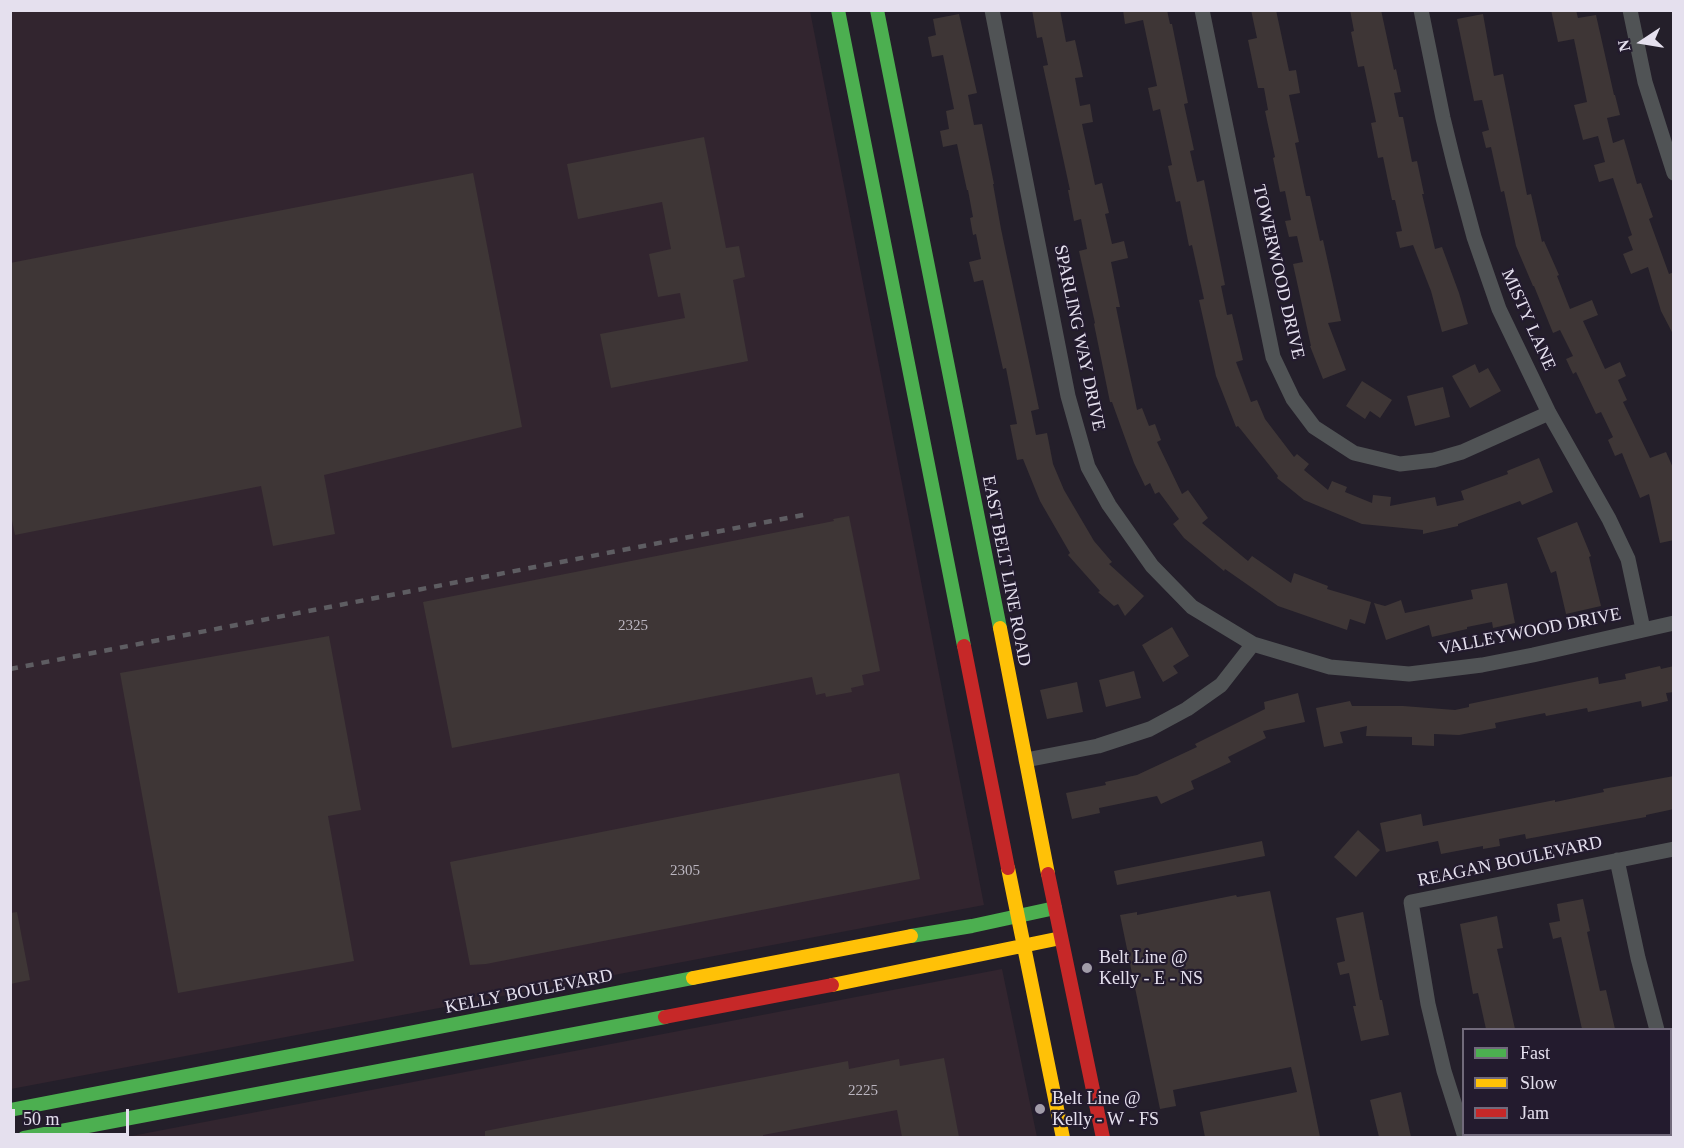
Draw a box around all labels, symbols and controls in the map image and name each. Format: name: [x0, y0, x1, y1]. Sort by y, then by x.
north arrow: [1612, 12, 1672, 72]
text: N: [1614, 38, 1633, 53]
street label: TOWERWOOD DRIVE: [1247, 183, 1309, 361]
street label: SPARLING WAY DRIVE: [1049, 243, 1109, 433]
street label: MISTY LANE: [1496, 266, 1560, 374]
street label: EAST BELT LINE ROAD: [977, 474, 1035, 668]
street label: VALLEYWOOD DRIVE: [1437, 604, 1623, 660]
house number: 2325: [618, 617, 648, 635]
street label: REAGAN BOULEVARD: [1416, 832, 1604, 892]
house number: 2305: [670, 862, 700, 880]
place label: Belt Line @ Kelly - E - NS: [1099, 947, 1203, 990]
marker: Belt Line @ Kelly - E - NS: [1080, 961, 1094, 975]
street label: KELLY BOULEVARD: [443, 965, 615, 1019]
legend: [1462, 1028, 1672, 1136]
text: Fast: [1520, 1043, 1550, 1063]
text: Slow: [1520, 1073, 1557, 1093]
house number: 2225: [848, 1082, 878, 1100]
place label: Belt Line @ Kelly - W - FS: [1052, 1088, 1159, 1130]
scale bar: [15, 1097, 132, 1135]
marker: Belt Line @ Kelly - W - FS: [1033, 1102, 1047, 1116]
text: Jam: [1520, 1103, 1549, 1123]
text: 50 m: [23, 1109, 60, 1129]

